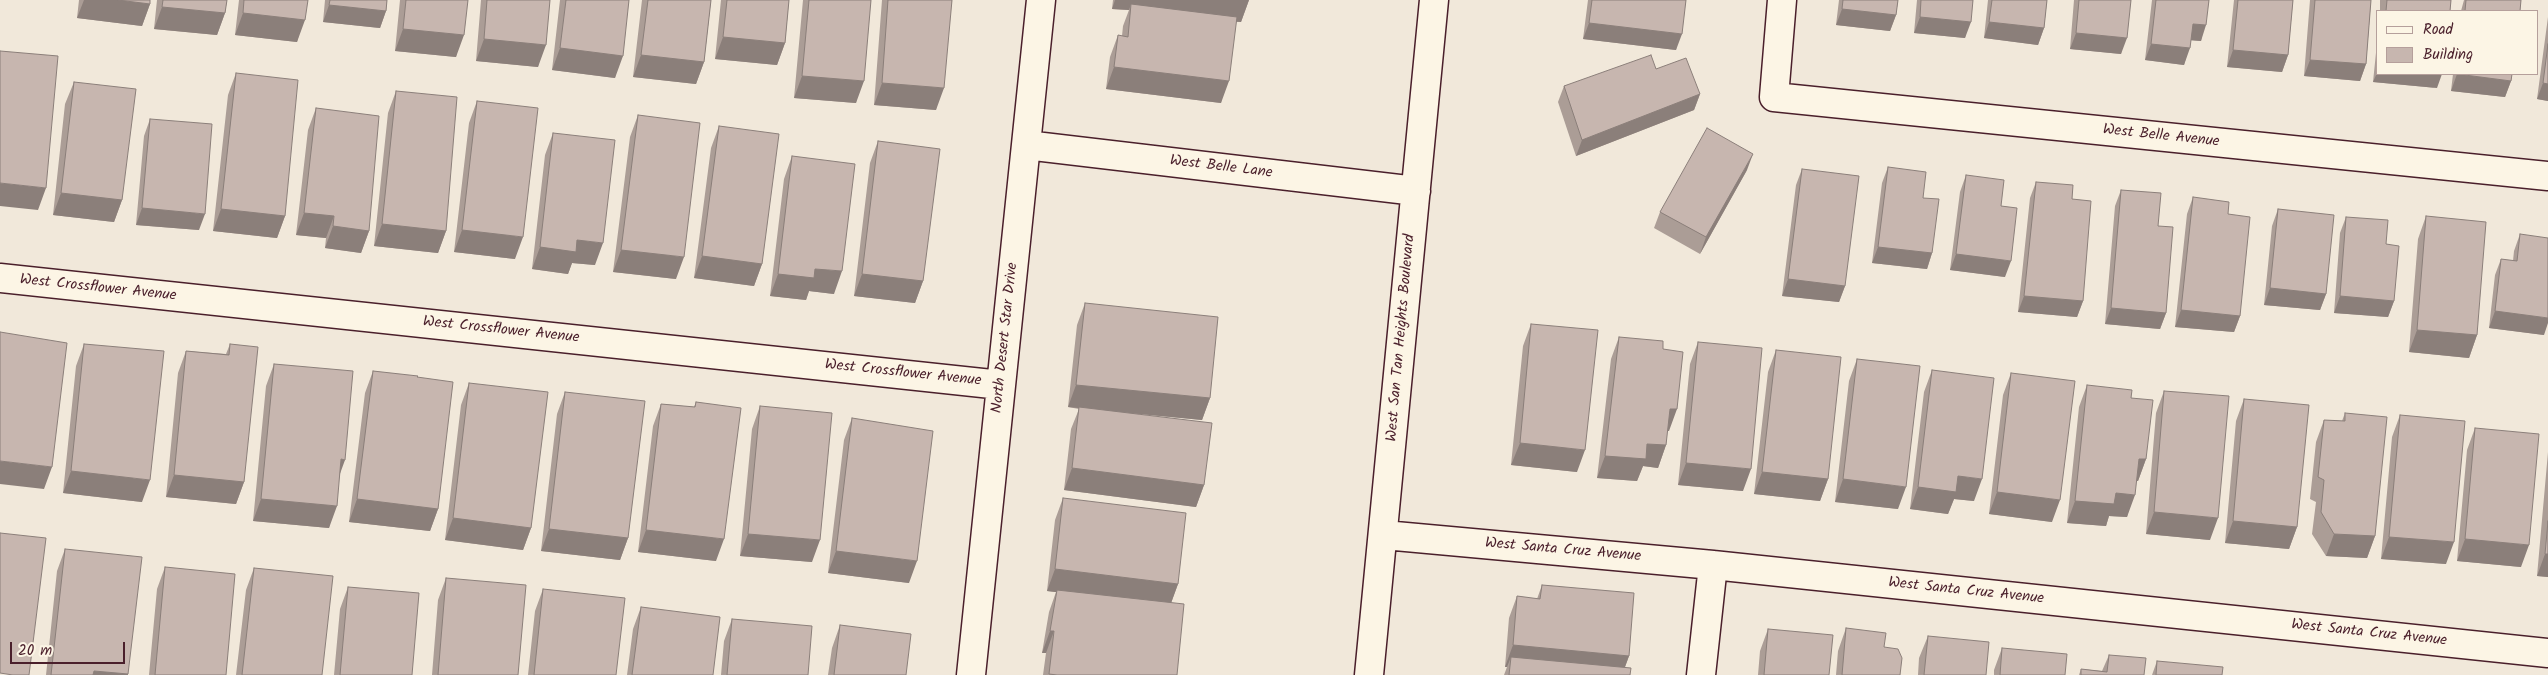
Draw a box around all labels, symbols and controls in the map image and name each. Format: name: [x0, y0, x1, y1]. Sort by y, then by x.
legend: [2376, 10, 2538, 75]
text: Road: [2423, 18, 2453, 42]
text: Building: [2423, 43, 2473, 67]
street label: West Belle Avenue: [2102, 122, 2220, 152]
street label: West Belle Lane: [1169, 153, 1273, 183]
street label: West San Tan Heights Boulevard: [1384, 233, 1420, 443]
street label: North Desert Star Drive: [989, 262, 1023, 414]
street label: West Crossflower Avenue: [19, 272, 177, 306]
street label: West Crossflower Avenue: [422, 314, 580, 348]
street label: West Crossflower Avenue: [824, 357, 982, 391]
street label: West Santa Cruz Avenue: [1484, 535, 1642, 567]
street label: West Santa Cruz Avenue: [1887, 575, 2045, 609]
street label: West Santa Cruz Avenue: [2290, 617, 2448, 651]
scale bar: [12, 632, 128, 664]
text: 20 m: [18, 639, 52, 663]

